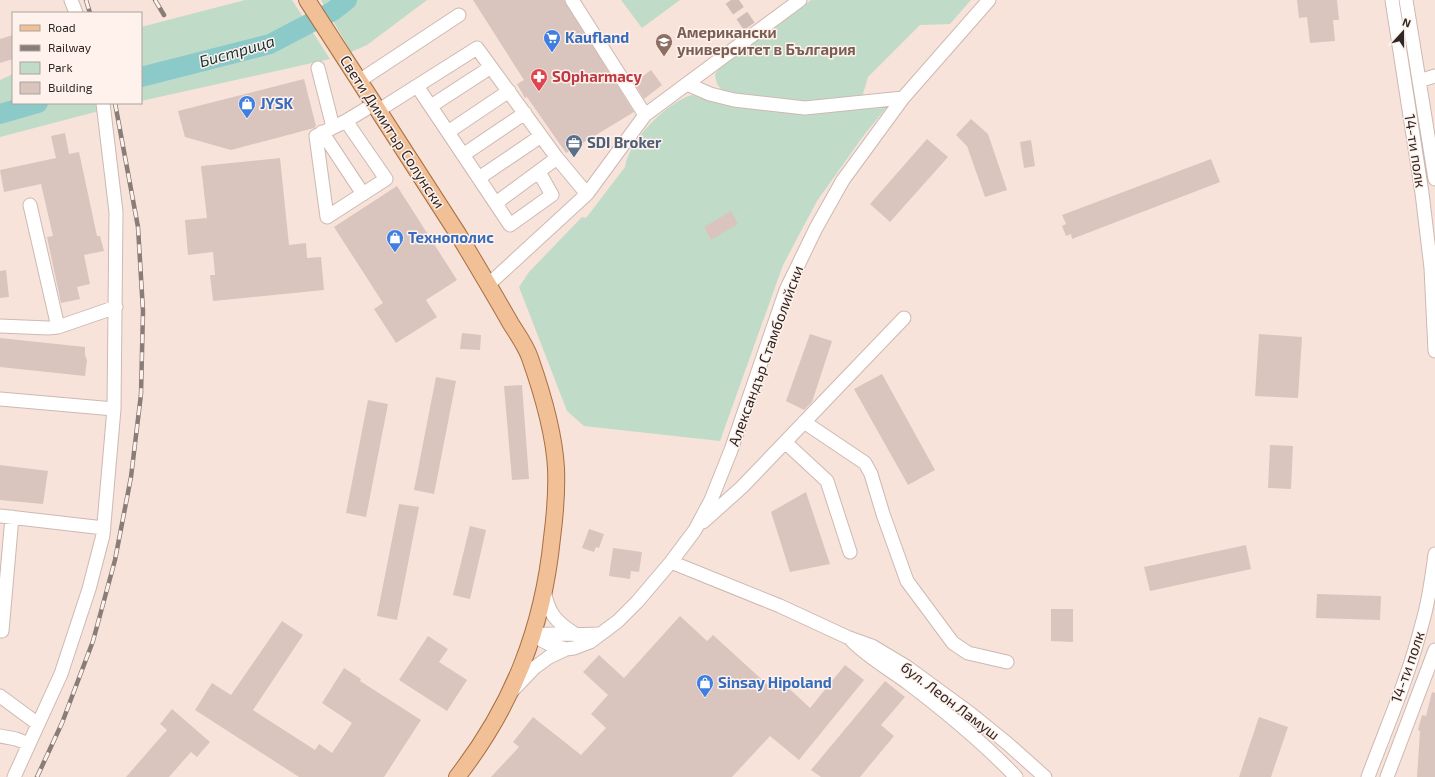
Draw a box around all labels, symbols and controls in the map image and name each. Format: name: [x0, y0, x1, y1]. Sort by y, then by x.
legend: [12, 12, 142, 104]
north arrow: [1383, 12, 1423, 52]
text: N: [1401, 15, 1413, 30]
text: Road: [48, 20, 76, 34]
place label: Американски университет в България: [677, 23, 856, 58]
supermarket icon: Kaufland: [542, 28, 562, 53]
place label: Kaufland: [565, 28, 629, 46]
water label: Бистрица: [197, 31, 277, 70]
school or university icon: Американски университет в България: [654, 32, 674, 57]
text: Railway: [48, 40, 92, 54]
street label: Свети Димитър Солунски: [336, 52, 449, 212]
text: Park: [48, 60, 73, 74]
pharmacy icon: SOpharmacy: [529, 67, 549, 92]
place label: SOpharmacy: [552, 67, 642, 86]
text: Building: [48, 80, 93, 94]
shop icon: JYSK: [237, 94, 257, 119]
place label: JYSK: [260, 94, 293, 112]
street label: 14-ти полк: [1401, 113, 1431, 189]
office icon: SDI Broker: [564, 133, 584, 158]
place label: SDI Broker: [587, 133, 662, 151]
shop icon: Технополис: [385, 228, 405, 253]
place label: Технополис: [408, 228, 494, 246]
street label: Александър Стамболийски: [724, 263, 806, 449]
street label: 14-ти полк: [1386, 629, 1428, 705]
street label: бул. Леон Ламуш: [897, 657, 1004, 744]
shop icon: Sinsay Hipoland: [695, 673, 715, 698]
place label: Sinsay Hipoland: [718, 673, 832, 692]

